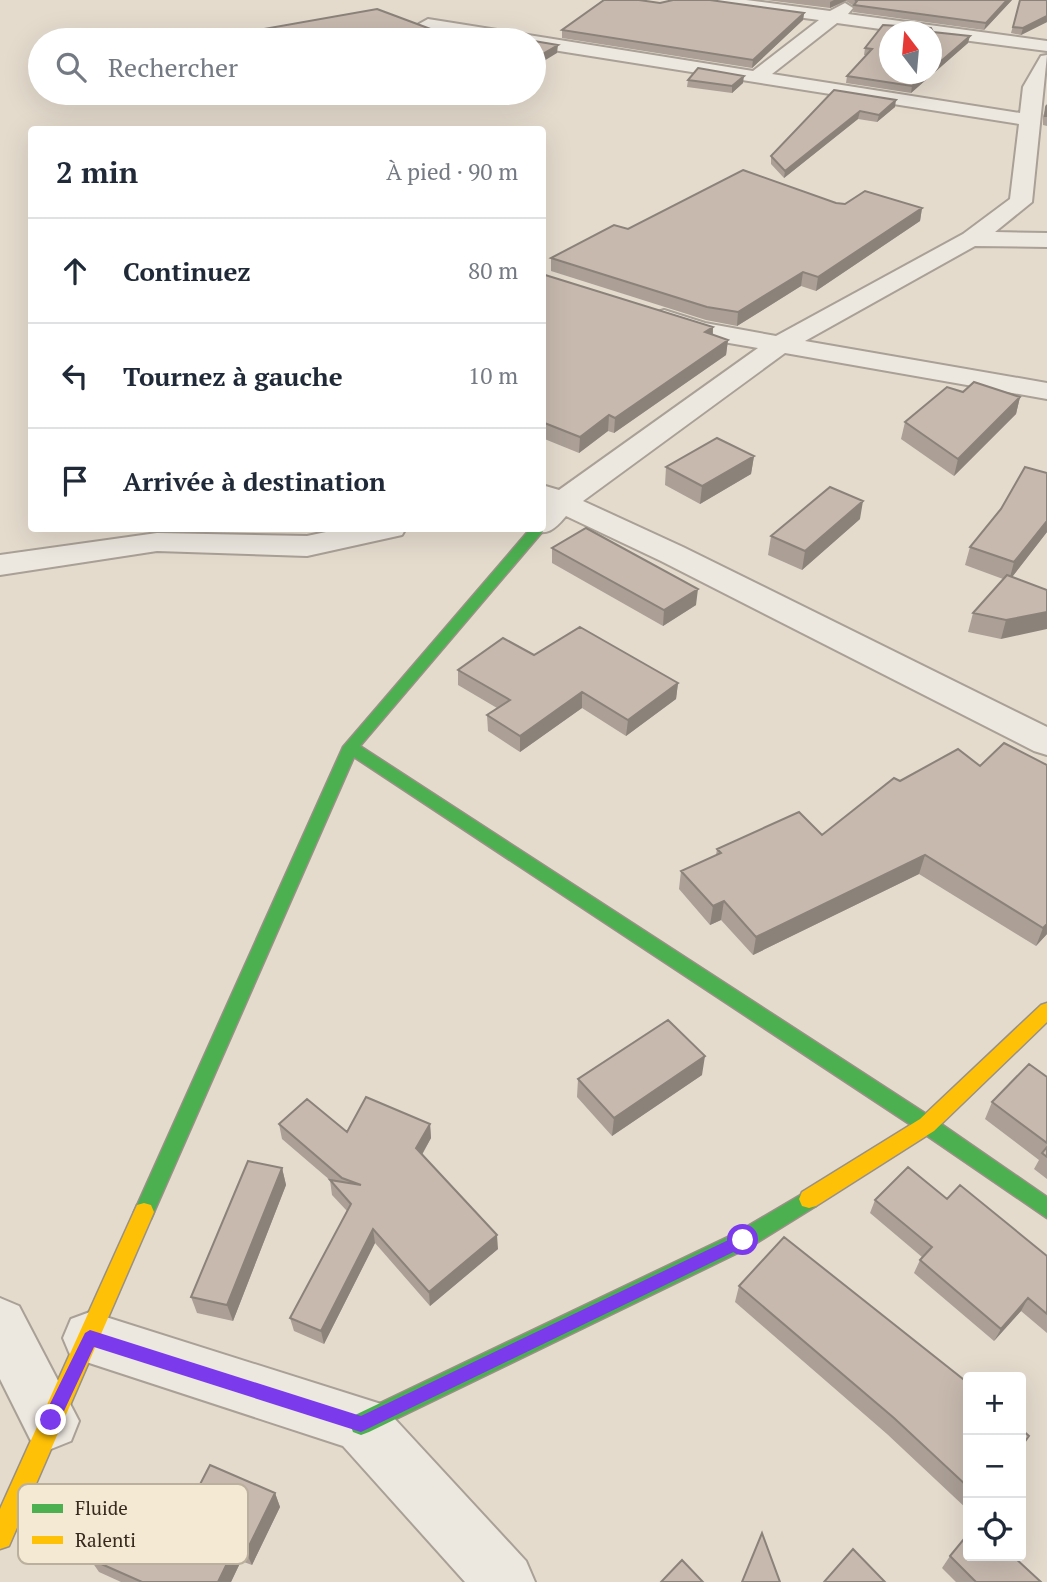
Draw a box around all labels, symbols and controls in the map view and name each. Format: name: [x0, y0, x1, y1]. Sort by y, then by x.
north arrow: [879, 21, 942, 84]
search box: [28, 28, 546, 105]
icon: search: [52, 48, 90, 86]
text: Rechercher: [108, 50, 238, 84]
text: 2 min: [56, 152, 138, 192]
text: À pied · 90 m: [386, 156, 518, 187]
icon: ahead: [56, 252, 94, 290]
text: Continuez: [123, 254, 251, 288]
text: 80 m: [468, 255, 518, 286]
icon: left: [56, 357, 94, 395]
text: Tournez à gauche: [123, 359, 343, 393]
text: 10 m: [468, 360, 518, 391]
icon: arrive: [56, 462, 94, 500]
text: Arrivée à destination: [123, 464, 386, 498]
route start: [727, 1224, 758, 1255]
map controls: [963, 1372, 1026, 1561]
button: +: [963, 1372, 1026, 1435]
route end: [35, 1404, 66, 1435]
button: −: [963, 1435, 1026, 1498]
legend: [18, 1484, 248, 1564]
text: Fluide: [75, 1495, 128, 1520]
button: locate: [963, 1498, 1026, 1561]
text: Ralenti: [75, 1527, 136, 1552]

